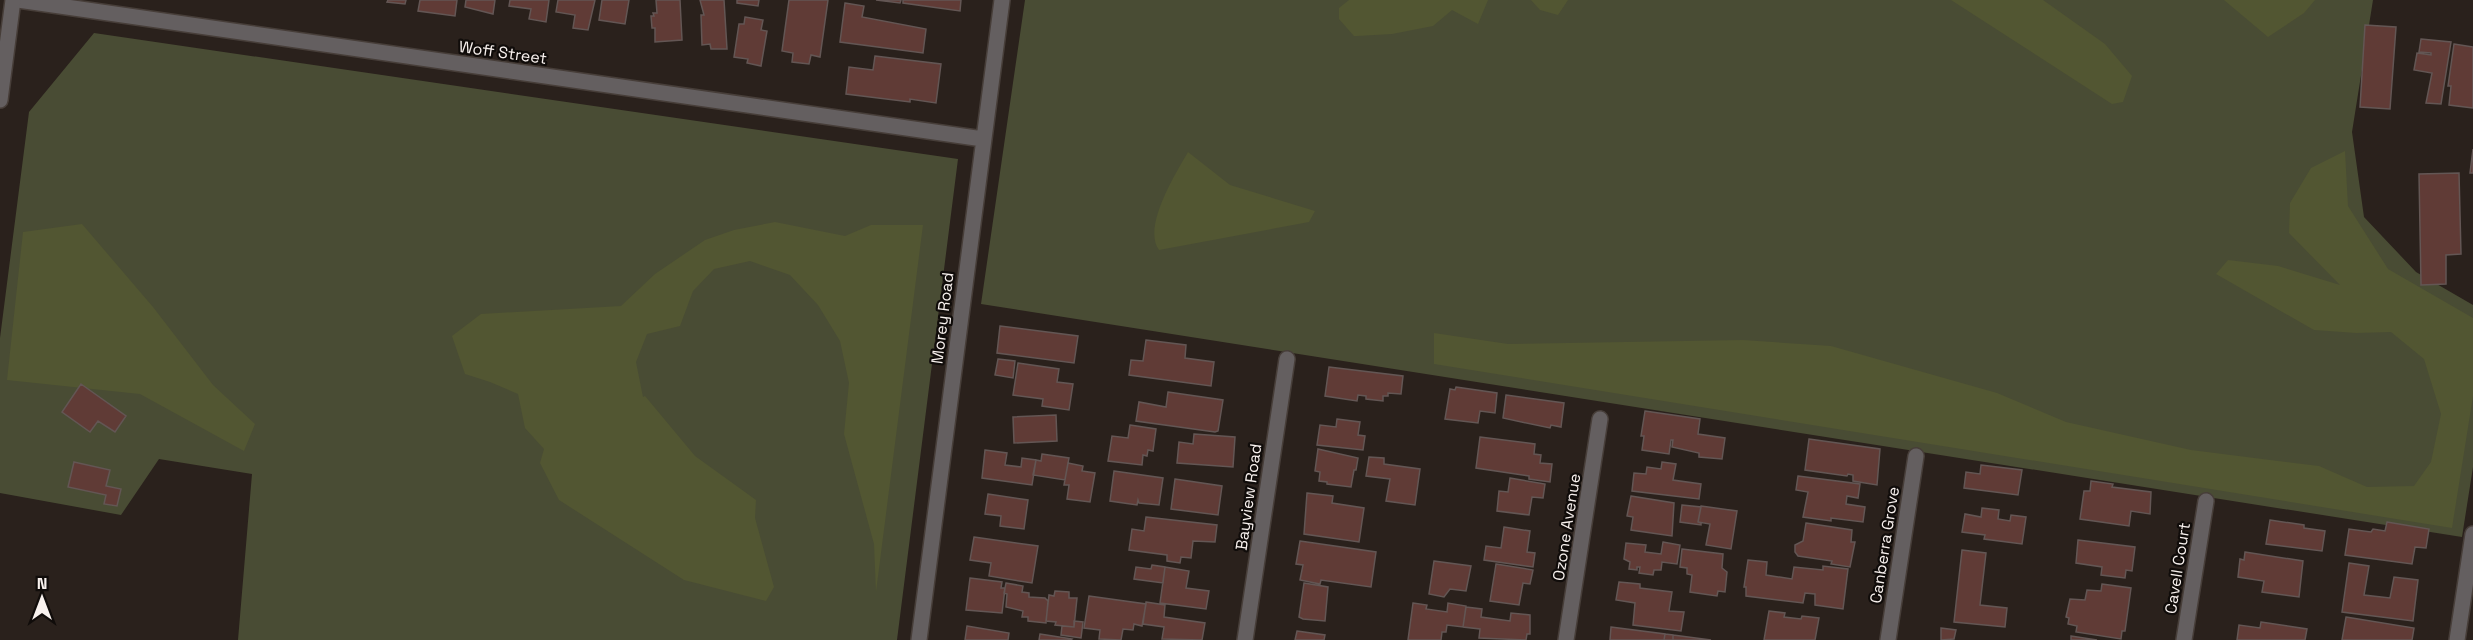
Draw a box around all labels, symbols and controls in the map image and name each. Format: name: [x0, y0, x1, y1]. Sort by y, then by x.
street label: Woff Street: [458, 36, 548, 69]
street label: Morey Road: [926, 271, 959, 365]
street label: Bayview Road: [1231, 442, 1266, 552]
street label: Ozone Avenue: [1548, 472, 1585, 582]
street label: Canberra Grove: [1865, 485, 1904, 605]
street label: Cavell Court: [2160, 521, 2195, 615]
north arrow: [12, 568, 72, 628]
text: N: [37, 573, 47, 594]

